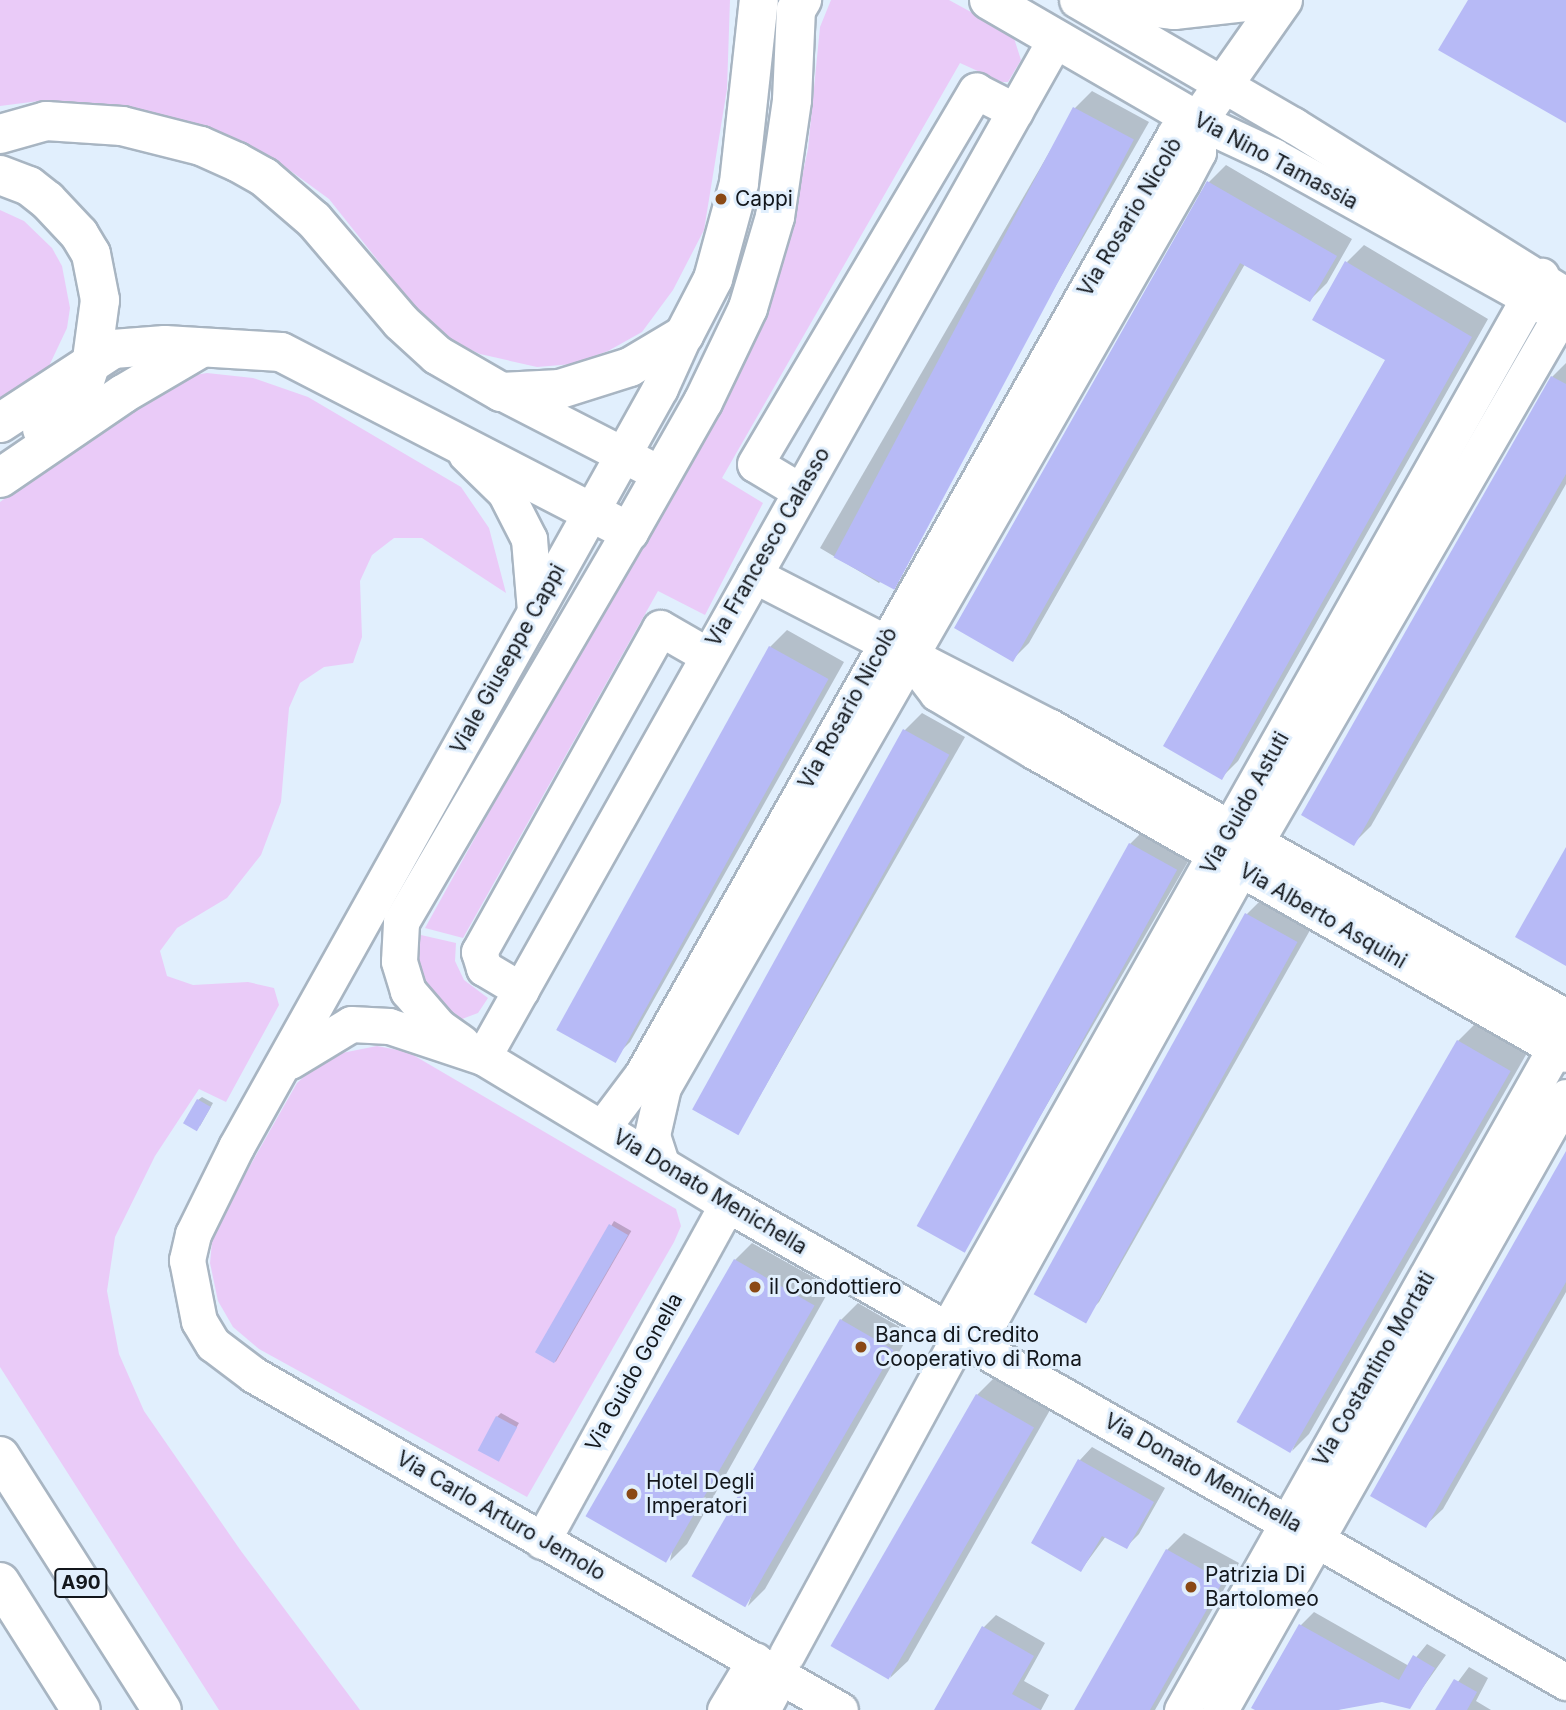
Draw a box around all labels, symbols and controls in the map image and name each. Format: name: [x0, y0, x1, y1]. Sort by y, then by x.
street label: Via Nino Tamassia: [1190, 107, 1362, 215]
street label: Via Rosario Nicolò: [1073, 133, 1187, 301]
place label: Cappi: [735, 186, 793, 212]
marker: Cappi: [713, 191, 729, 207]
street label: Via Francesco Calasso: [701, 443, 835, 651]
street label: Viale Giuseppe Cappi: [445, 560, 571, 758]
street label: Via Rosario Nicolò: [793, 623, 903, 793]
street label: Via Guido Astuti: [1196, 728, 1294, 878]
street label: Via Alberto Asquini: [1235, 858, 1411, 974]
street label: Via Donato Menichella: [608, 1124, 812, 1260]
street label: Via Costantino Mortati: [1308, 1267, 1440, 1471]
place label: il Condottiero: [769, 1274, 902, 1300]
marker: il Condottiero: [747, 1279, 763, 1295]
street label: Via Guido Gonella: [580, 1289, 688, 1455]
place label: Banca di Credito Cooperativo di Roma: [875, 1322, 1082, 1372]
marker: Banca di Credito Cooperativo di Roma: [853, 1339, 869, 1355]
street label: Via Donato Menichella: [1100, 1408, 1306, 1538]
street label: Via Carlo Arturo Jemolo: [392, 1446, 610, 1586]
place label: Hotel Degli Imperatori: [646, 1469, 755, 1519]
marker: Hotel Degli Imperatori: [624, 1486, 640, 1502]
place label: Patrizia Di Bartolomeo: [1205, 1562, 1319, 1612]
road number: A90: [53, 1568, 109, 1598]
marker: Patrizia Di Bartolomeo: [1183, 1579, 1199, 1595]

